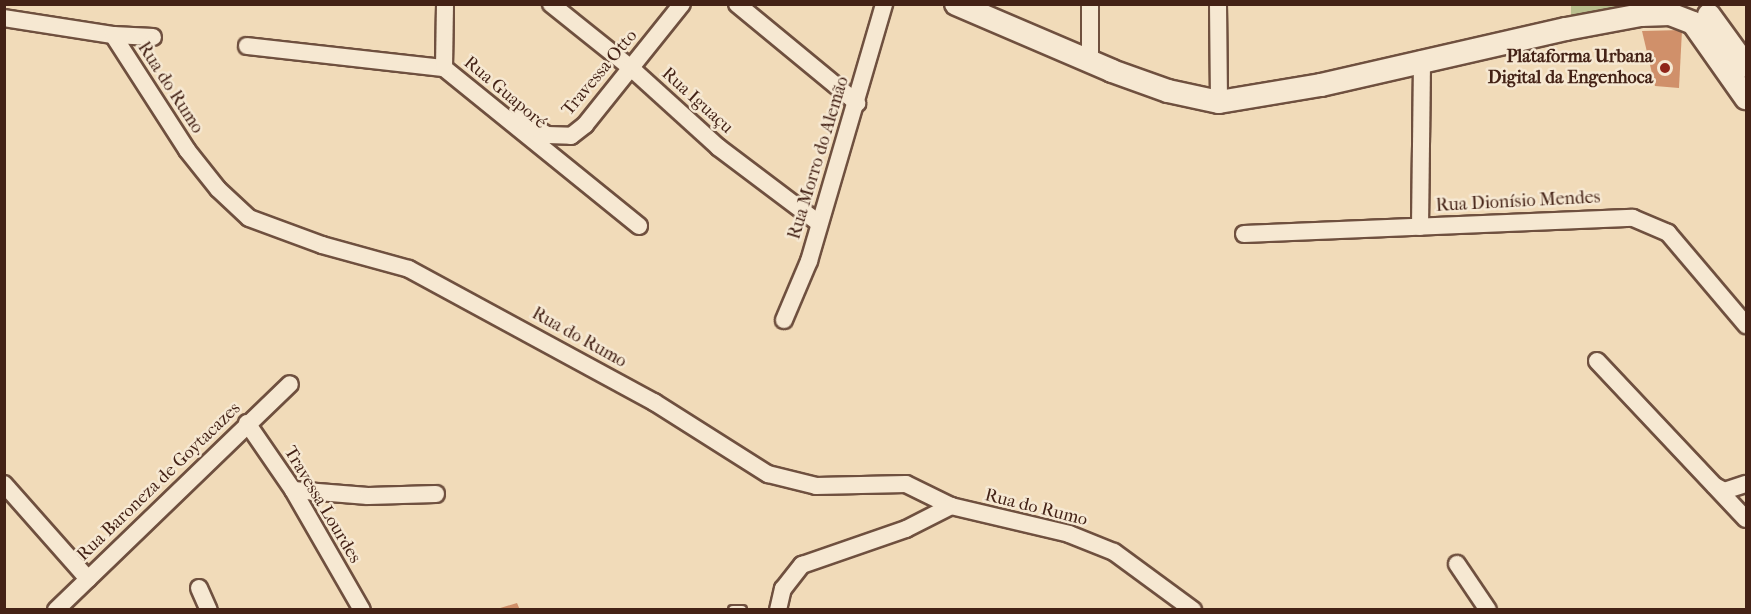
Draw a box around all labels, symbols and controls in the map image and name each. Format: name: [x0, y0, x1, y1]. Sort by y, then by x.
street label: Travessa Otto: [558, 26, 642, 120]
street label: Rua do Rumo: [132, 38, 208, 138]
place label: Plataforma Urbana Digital da Engenhoca: [1488, 47, 1653, 90]
street label: Rua Guaporé: [459, 52, 551, 134]
marker: Plataforma Urbana Digital da Engenhoca: [1658, 61, 1672, 75]
street label: Rua Iguaçu: [657, 63, 737, 139]
street label: Rua Morro do Alemão: [784, 74, 854, 242]
street label: Rua Dionísio Mendes: [1435, 187, 1601, 217]
street label: Rua do Rumo: [528, 303, 630, 373]
street label: Rua Baroneza de Goytacazes: [73, 398, 245, 566]
street label: Travessa Lourdes: [279, 443, 365, 567]
street label: Rua do Rumo: [982, 485, 1090, 531]

